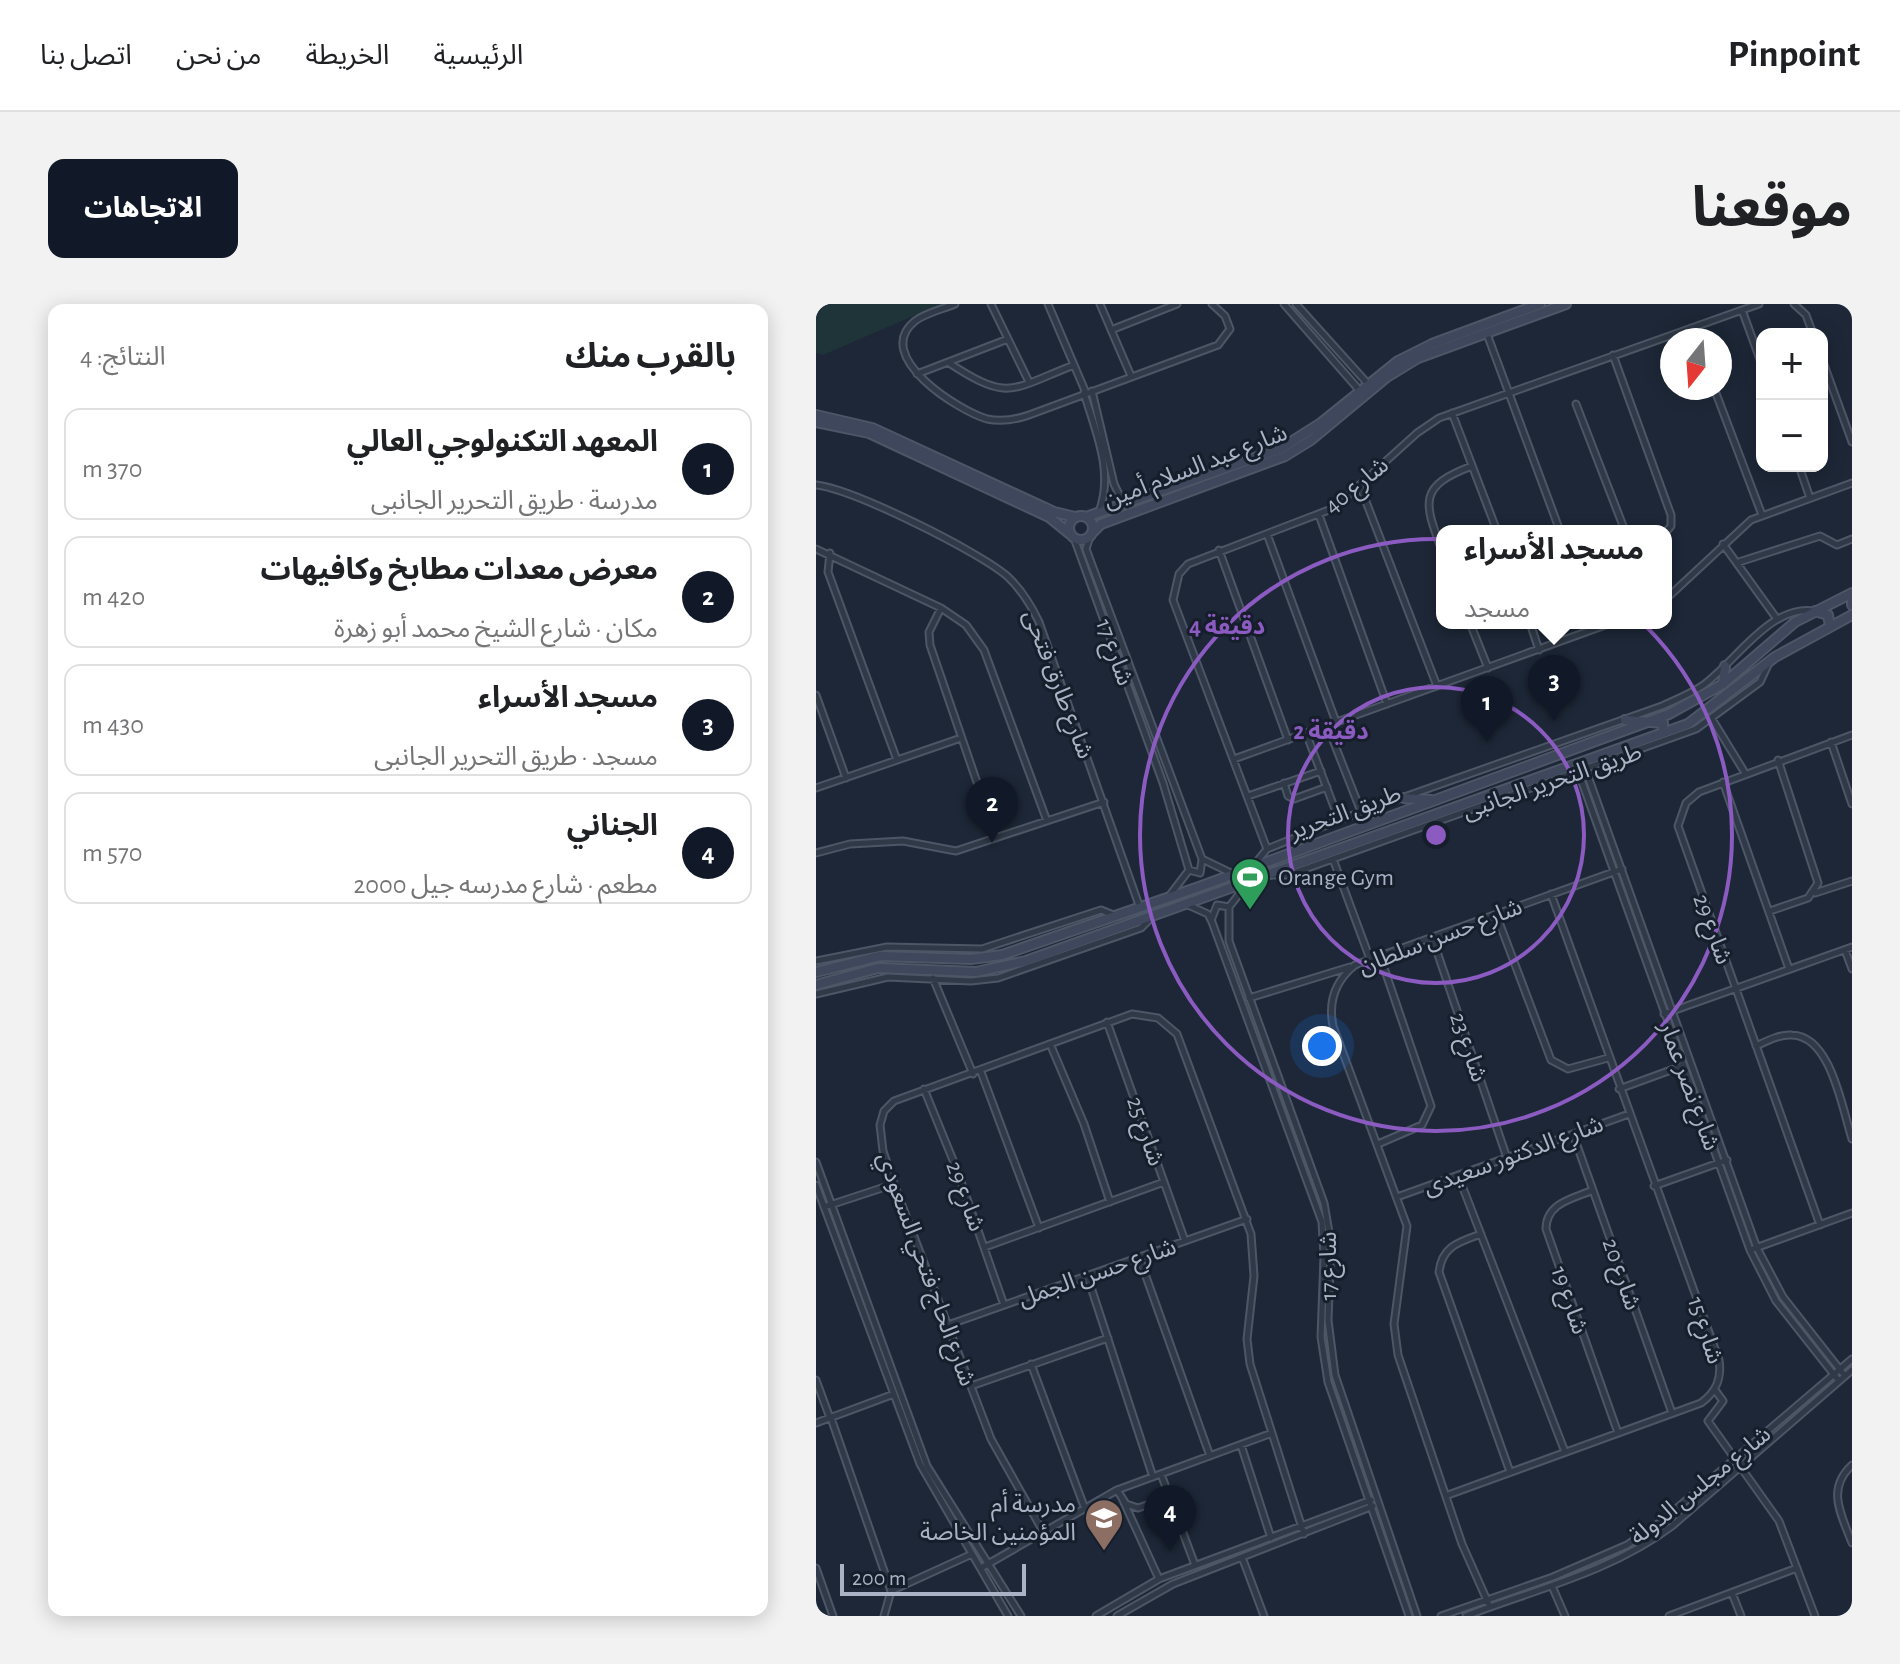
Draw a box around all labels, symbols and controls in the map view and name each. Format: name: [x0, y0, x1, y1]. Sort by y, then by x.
text: Pinpoint: [1728, 36, 1860, 74]
text: اتصل بنا: [40, 42, 132, 70]
text: من نحن: [176, 42, 262, 70]
text: الخريطة: [306, 42, 389, 70]
text: الرئيسية: [433, 42, 523, 70]
button: الاتجاهات: [48, 159, 238, 258]
text: موقعنا: [1692, 181, 1852, 237]
north arrow: [1660, 328, 1732, 400]
map controls: [1756, 328, 1828, 472]
button: +: [1756, 328, 1828, 400]
text: بالقرب منك: [565, 340, 736, 374]
text: النتائج: 4: [80, 344, 166, 370]
button: −: [1756, 400, 1828, 472]
street label: شارع عبد السلام أمين: [1098, 416, 1292, 518]
text: المعهد التكنولوجي العالي: [347, 427, 658, 457]
street label: شارع 40: [1320, 453, 1396, 522]
text: 370 m: [82, 456, 142, 482]
text: 1: [703, 456, 713, 482]
text: مدرسة · طريق التحرير الجانبى: [371, 488, 658, 514]
popup: [1436, 525, 1672, 629]
text: مسجد الأسراء: [1464, 535, 1644, 565]
text: معرض معدات مطابخ وكافيهات: [261, 555, 658, 585]
text: 420 m: [82, 584, 145, 610]
text: 2: [702, 584, 714, 610]
text: مسجد: [1464, 596, 1530, 622]
street label: شارع طارق فتحى: [1015, 607, 1097, 763]
text: 4 دقيقة: [1189, 613, 1265, 640]
text: مكان · شارع الشيخ محمد أبو زهرة: [334, 616, 658, 642]
street label: شارع 17: [1087, 616, 1137, 690]
pin: 3: [1528, 655, 1580, 721]
pin: 1: [1461, 676, 1513, 742]
text: مسجد الأسراء: [478, 683, 658, 713]
text: 430 m: [82, 712, 144, 738]
text: 3: [702, 712, 714, 738]
text: 2 دقيقة: [1293, 718, 1369, 745]
street label: طريق التحرير الجانبى: [1460, 740, 1646, 826]
text: مسجد · طريق التحرير الجانبى: [374, 744, 658, 770]
pin: 2: [966, 777, 1018, 843]
street label: طريق التحرير: [1285, 782, 1405, 846]
text: الجناني: [567, 811, 658, 841]
centre of rings: [1422, 821, 1450, 849]
text: 570 m: [82, 840, 143, 866]
text: 4: [701, 840, 715, 866]
sports icon: Orange Gym: [1229, 856, 1271, 911]
place label: Orange Gym: [1278, 866, 1394, 890]
text: مطعم · شارع مدرسه جيل 2000: [353, 872, 658, 898]
street label: شارع 29: [1685, 891, 1736, 969]
street label: شارع حسن سلطان: [1355, 895, 1527, 983]
street label: شارع 23: [1441, 1010, 1491, 1086]
street label: شارع نصر عمار: [1651, 1018, 1723, 1155]
your location: [1302, 1026, 1342, 1066]
street label: شارع 25: [1118, 1094, 1168, 1170]
street label: شارع الدكتور سعيدى: [1420, 1112, 1608, 1203]
street label: شارع الحاج فتحي السعودي: [867, 1149, 980, 1391]
street label: شارع 29: [938, 1158, 989, 1236]
street label: شارع 17: [1317, 1231, 1345, 1301]
street label: شارع حسن الجمل: [1015, 1235, 1181, 1315]
street label: شارع 20: [1594, 1235, 1645, 1315]
street label: شارع 19: [1542, 1263, 1592, 1339]
street label: شارع 15: [1679, 1294, 1727, 1368]
street label: شارع مجلس الدولة: [1626, 1422, 1778, 1553]
pin: 4: [1144, 1485, 1196, 1551]
place label: مدرسة أم المؤمنين الخاصة: [920, 1488, 1076, 1546]
school or university icon: مدرسة أم المؤمنين الخاصة: [1083, 1497, 1125, 1552]
scale bar: [840, 1560, 1026, 1596]
text: 200 m: [852, 1567, 906, 1589]

